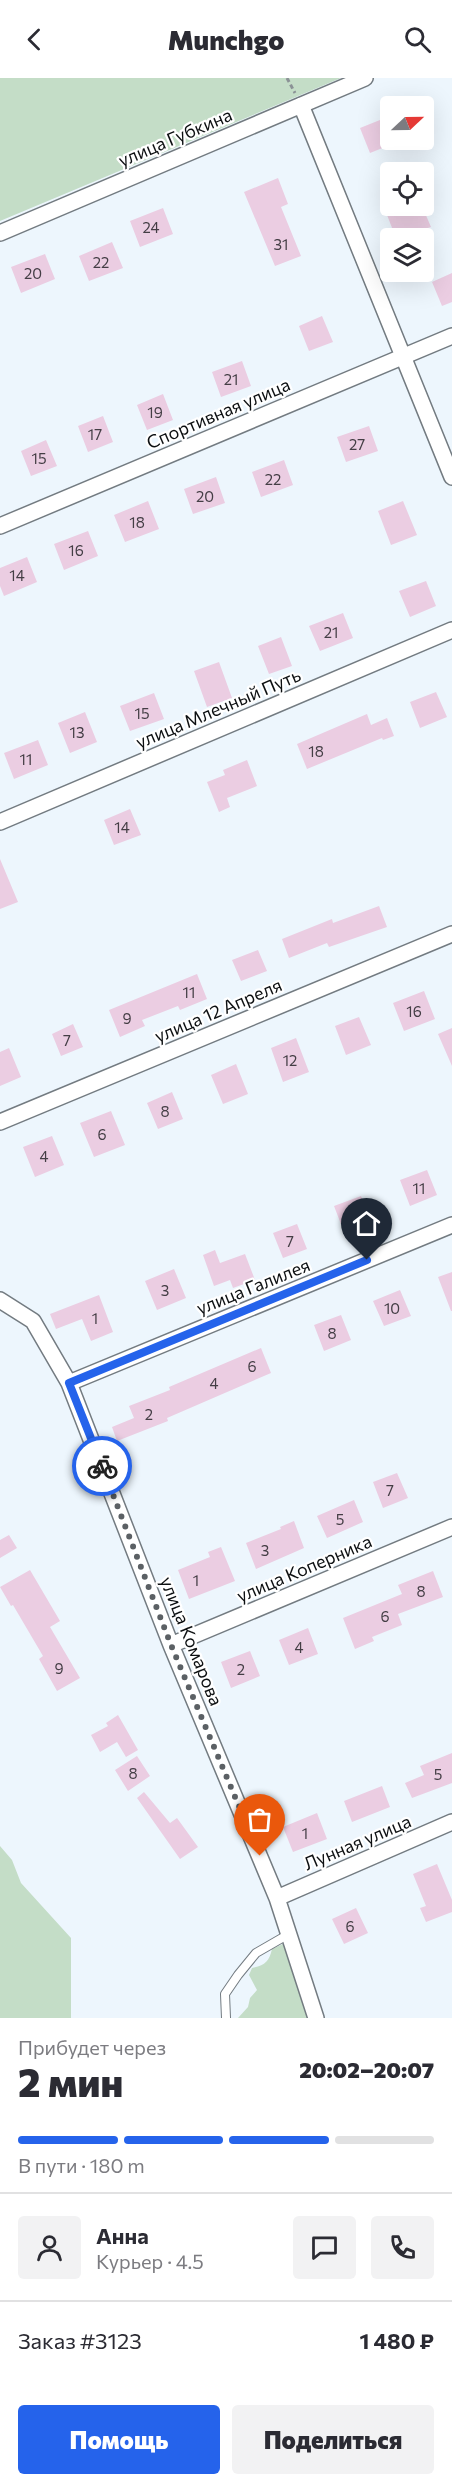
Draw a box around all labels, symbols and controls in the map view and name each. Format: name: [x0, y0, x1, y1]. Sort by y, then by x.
icon: back: [18, 23, 51, 56]
text: Munchgo: [168, 23, 284, 56]
icon: search: [401, 23, 434, 56]
north arrow: [380, 96, 434, 150]
map controls: [380, 96, 434, 282]
street label: улица Губкина: [115, 103, 235, 171]
button: locate: [380, 162, 434, 216]
house number: 24: [142, 218, 160, 236]
button: layers: [380, 228, 434, 282]
house number: 31: [274, 235, 288, 253]
house number: 22: [93, 253, 109, 271]
house number: 20: [24, 264, 42, 282]
house number: 21: [224, 370, 238, 388]
street label: Спортивная улица: [143, 373, 293, 453]
house number: 19: [147, 403, 163, 421]
house number: 17: [88, 425, 102, 443]
house number: 27: [349, 435, 365, 453]
house number: 15: [31, 449, 47, 467]
house number: 22: [265, 470, 281, 488]
house number: 20: [196, 487, 214, 505]
house number: 18: [129, 513, 145, 531]
house number: 16: [68, 541, 84, 559]
house number: 14: [9, 566, 25, 584]
house number: 21: [324, 623, 338, 641]
street label: улица Млечный Путь: [132, 663, 304, 753]
house number: 15: [134, 704, 150, 722]
house number: 13: [70, 723, 84, 741]
house number: 18: [308, 742, 324, 760]
house number: 11: [20, 750, 32, 768]
house number: 14: [114, 818, 130, 836]
street label: улица 12 Апреля: [151, 973, 285, 1047]
house number: 11: [183, 983, 195, 1001]
house number: 16: [406, 1002, 422, 1020]
house number: 9: [122, 1009, 132, 1027]
house number: 7: [63, 1031, 71, 1049]
house number: 12: [283, 1051, 297, 1069]
house number: 8: [160, 1102, 170, 1120]
house number: 6: [97, 1125, 107, 1143]
house number: 4: [40, 1147, 49, 1165]
house number: 11: [413, 1179, 425, 1197]
pin: [341, 1198, 392, 1260]
icon: home: [350, 1207, 383, 1240]
house number: 7: [286, 1232, 294, 1250]
street label: улица Галилея: [193, 1253, 313, 1319]
house number: 3: [161, 1281, 169, 1299]
house number: 10: [384, 1299, 400, 1317]
house number: 1: [92, 1309, 98, 1327]
house number: 8: [327, 1324, 337, 1342]
house number: 6: [247, 1357, 257, 1375]
house number: 4: [210, 1374, 219, 1392]
house number: 2: [145, 1405, 153, 1423]
courier: [72, 1436, 132, 1496]
icon: bike: [86, 1450, 119, 1483]
house number: 7: [386, 1481, 394, 1499]
house number: 5: [336, 1510, 344, 1528]
street label: улица Коперника: [233, 1530, 375, 1606]
house number: 3: [261, 1541, 269, 1559]
house number: 1: [193, 1571, 199, 1589]
street label: улица Комарова: [156, 1573, 228, 1709]
house number: 8: [416, 1582, 426, 1600]
house number: 6: [380, 1607, 390, 1625]
house number: 4: [295, 1638, 304, 1656]
house number: 9: [54, 1659, 64, 1677]
house number: 2: [237, 1660, 245, 1678]
house number: 8: [128, 1764, 138, 1782]
house number: 5: [434, 1765, 442, 1783]
pin: [234, 1794, 285, 1856]
icon: bag: [243, 1803, 276, 1836]
street label: Лунная улица: [300, 1809, 414, 1875]
house number: 1: [302, 1824, 308, 1842]
house number: 6: [345, 1917, 355, 1935]
text: Прибудет через: [18, 2035, 166, 2059]
text: 20:02–20:07: [299, 2056, 434, 2083]
text: 2 мин: [18, 2057, 123, 2105]
text: В пути · 180 m: [18, 2153, 145, 2177]
button: person: [18, 2216, 81, 2279]
button: chat: [293, 2216, 356, 2279]
button: phone: [371, 2216, 434, 2279]
text: Анна: [96, 2222, 149, 2249]
text: Курьер · 4.5: [96, 2249, 204, 2273]
text: Заказ #3123: [18, 2327, 142, 2354]
text: 1 480 ₽: [359, 2327, 434, 2354]
button: Помощь: [18, 2405, 220, 2474]
button: Поделиться: [232, 2405, 434, 2474]

